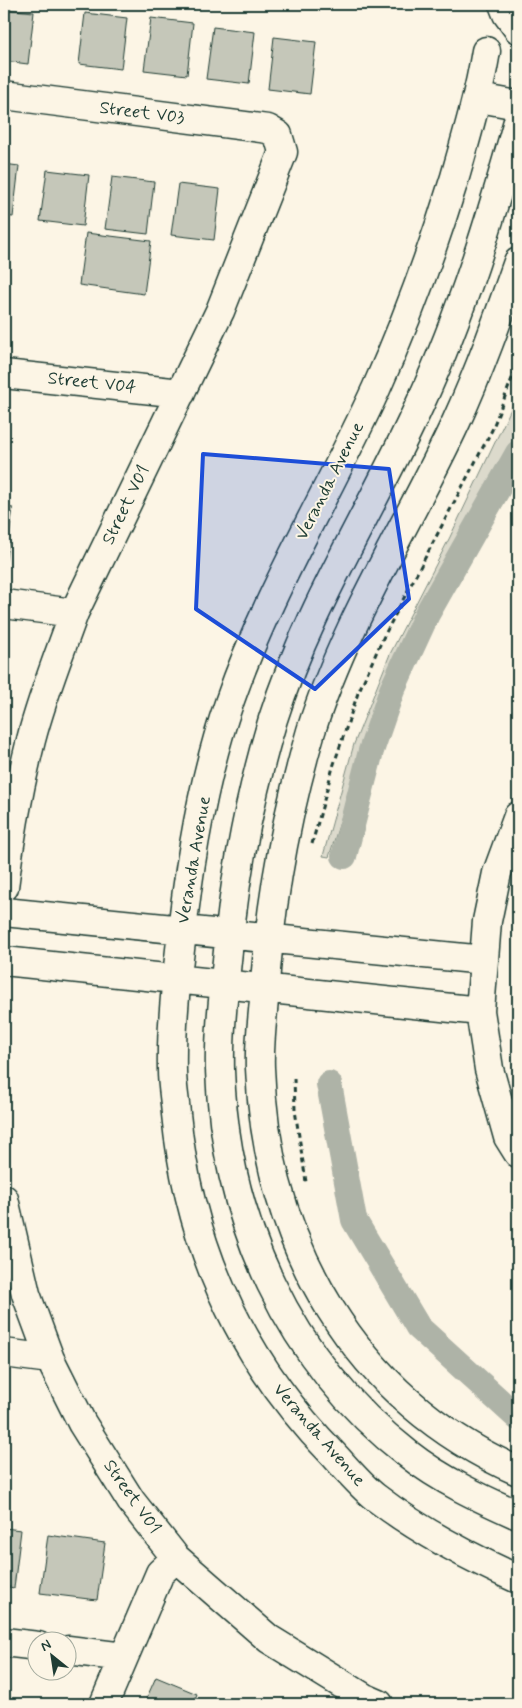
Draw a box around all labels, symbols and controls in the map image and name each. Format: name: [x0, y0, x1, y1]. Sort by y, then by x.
street label: Street V03: [98, 96, 186, 130]
street label: Street V04: [47, 366, 138, 400]
street label: Veranda Avenue: [290, 418, 370, 544]
street label: Street V01: [96, 461, 156, 549]
street label: Veranda Avenue: [171, 794, 217, 926]
street label: Veranda Avenue: [267, 1378, 371, 1492]
street label: Street V01: [98, 1455, 166, 1539]
north arrow: [28, 1630, 78, 1680]
text: N: [37, 1635, 55, 1656]

